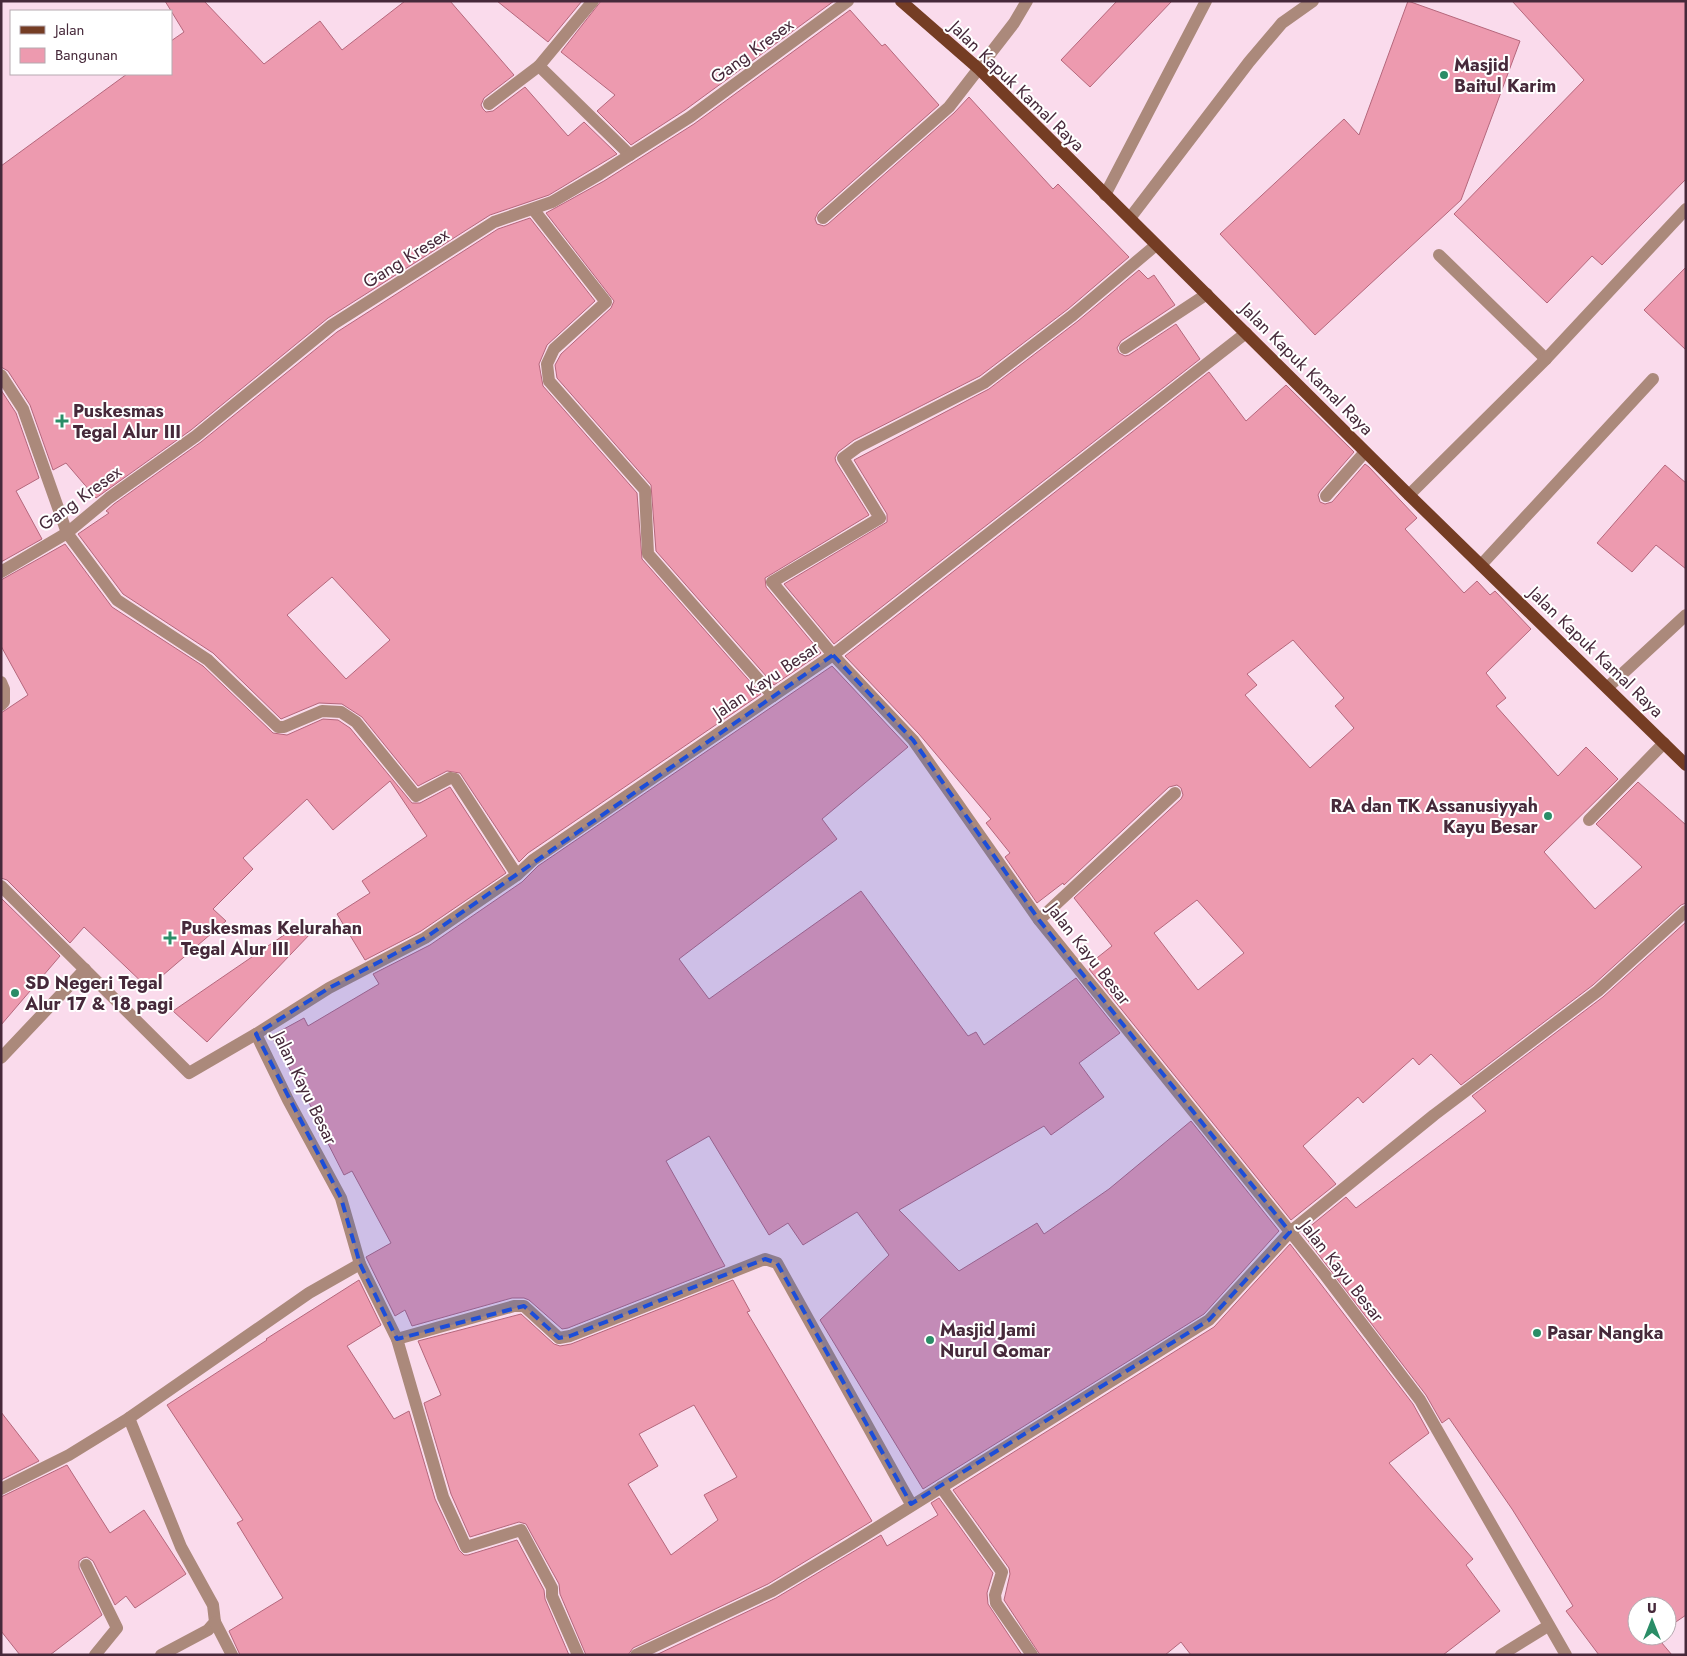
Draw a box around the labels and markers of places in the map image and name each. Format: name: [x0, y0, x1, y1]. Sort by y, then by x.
place label: Masjid Baitul Karim: [1454, 52, 1556, 99]
marker: Masjid Baitul Karim: [1438, 69, 1450, 81]
place label: Puskesmas Tegal Alur III: [73, 398, 181, 445]
marker: Puskesmas Tegal Alur III: [55, 414, 69, 428]
place label: RA dan TK Assanusiyyah Kayu Besar: [1331, 793, 1539, 840]
marker: RA dan TK Assanusiyyah Kayu Besar: [1542, 810, 1554, 822]
place label: Puskesmas Kelurahan Tegal Alur III: [181, 915, 362, 962]
marker: Puskesmas Kelurahan Tegal Alur III: [163, 931, 177, 945]
place label: SD Negeri Tegal Alur 17 & 18 pagi: [24, 970, 173, 1017]
marker: SD Negeri Tegal Alur 17 & 18 pagi: [9, 987, 21, 999]
place label: Masjid Jami Nurul Qomar: [940, 1317, 1051, 1364]
place label: Pasar Nangka: [1547, 1320, 1664, 1346]
marker: Pasar Nangka: [1531, 1327, 1543, 1339]
marker: Masjid Jami Nurul Qomar: [924, 1334, 936, 1346]

